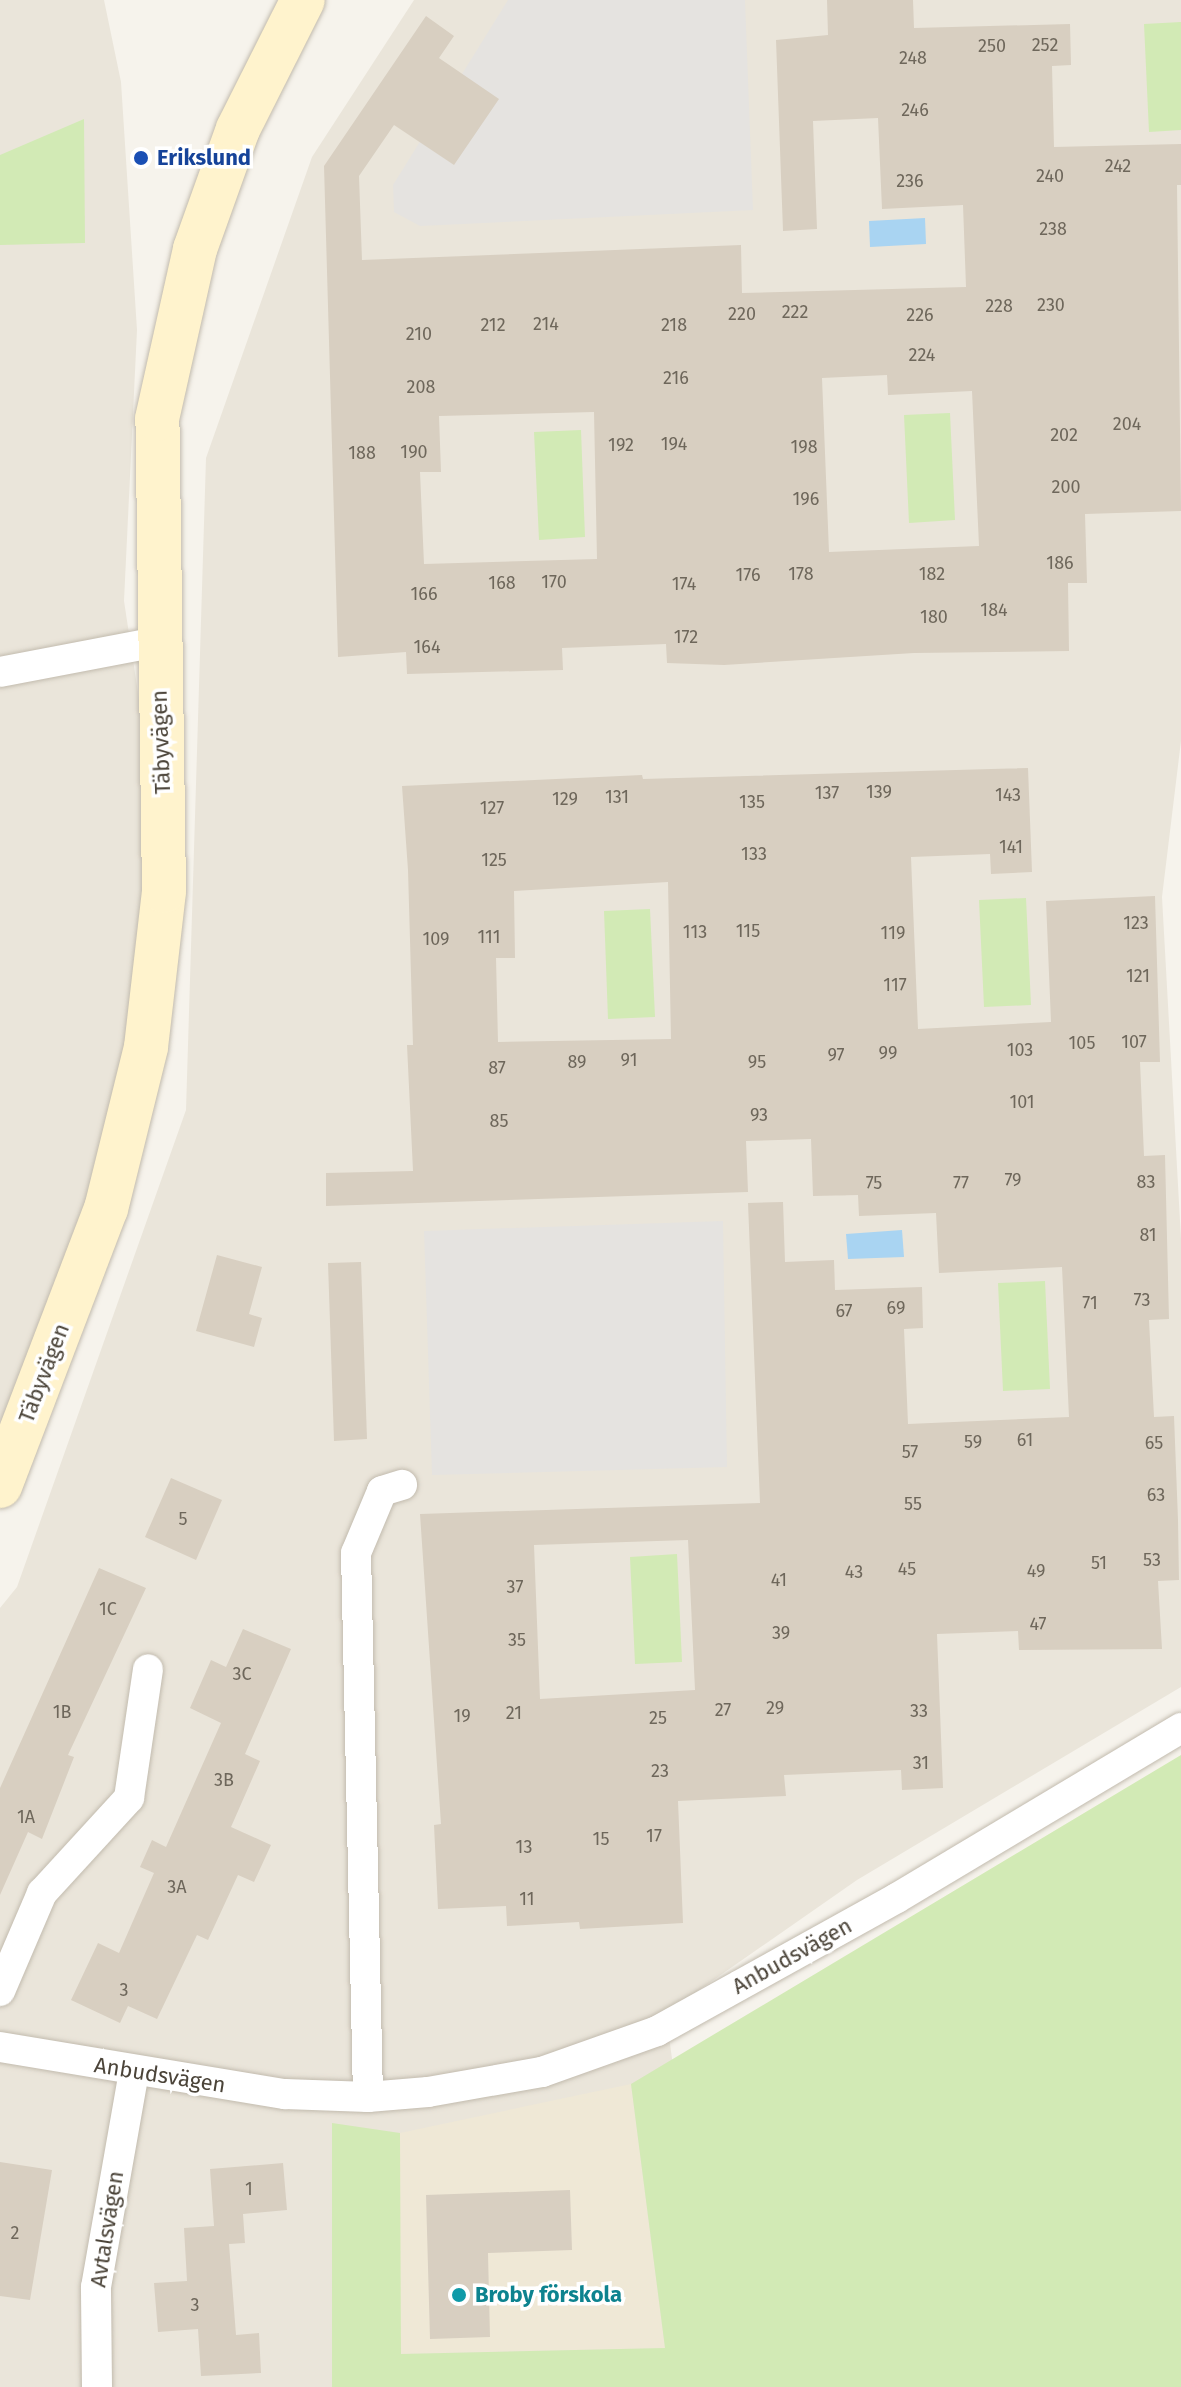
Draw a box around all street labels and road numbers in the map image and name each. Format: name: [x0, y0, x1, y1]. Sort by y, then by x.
street label: Täbyvägen: [146, 689, 176, 795]
street label: Täbyvägen: [13, 1320, 75, 1426]
street label: Anbudsvägen: [728, 1912, 856, 2000]
street label: Anbudsvägen: [92, 2052, 228, 2098]
street label: Avtalsvägen: [85, 2169, 129, 2289]

